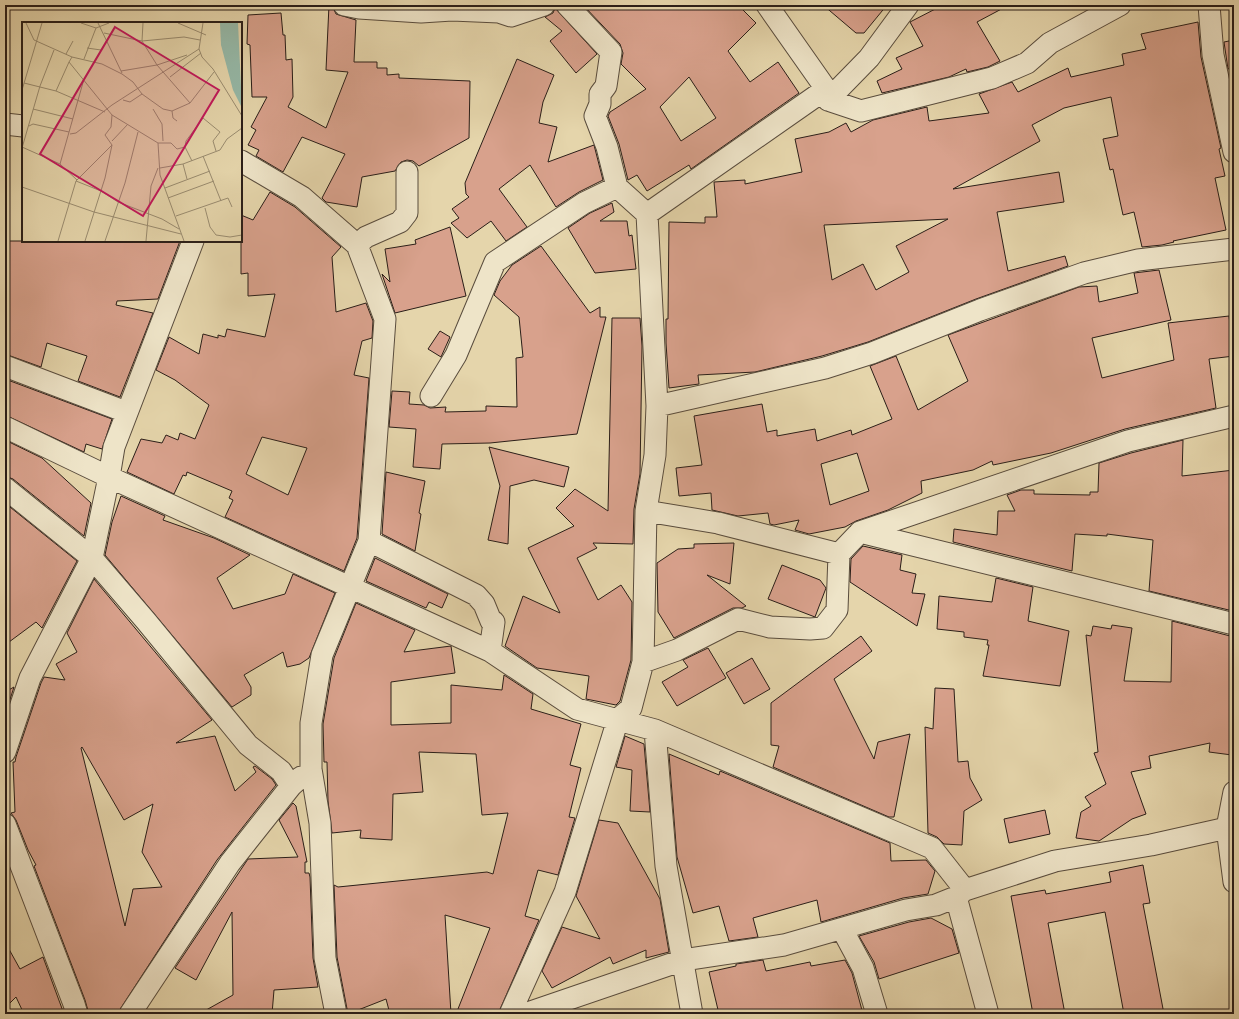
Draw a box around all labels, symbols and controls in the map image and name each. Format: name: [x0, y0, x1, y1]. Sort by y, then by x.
inset map: [22, 22, 242, 242]

